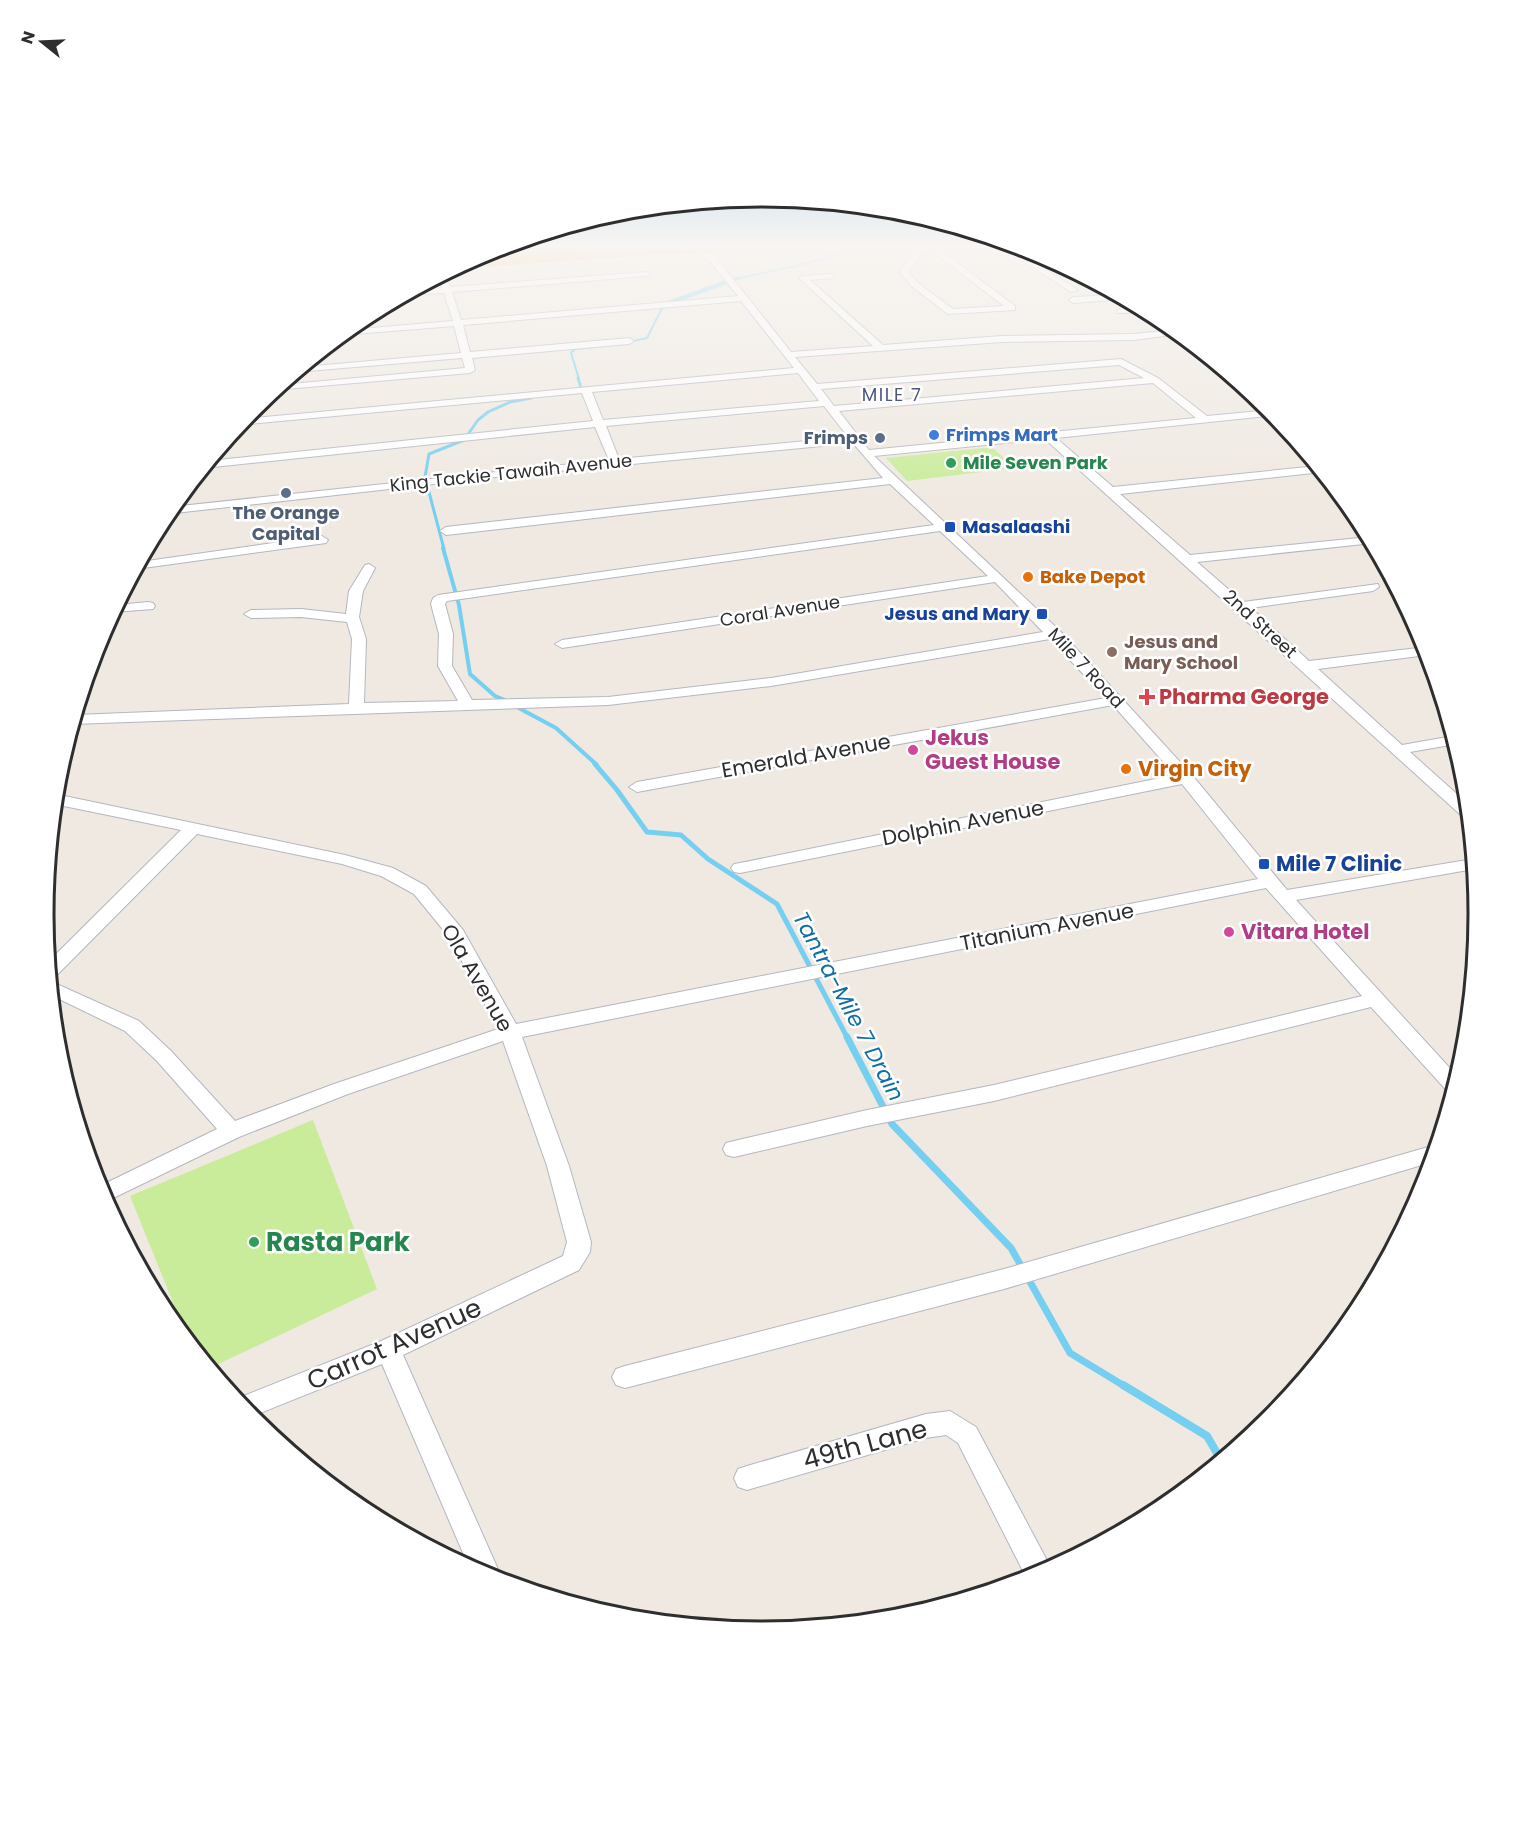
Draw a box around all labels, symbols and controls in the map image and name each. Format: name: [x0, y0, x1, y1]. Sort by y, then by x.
north arrow: [12, 12, 72, 72]
text: N: [15, 28, 41, 47]
district label: MILE 7: [862, 382, 922, 407]
place label: Frimps Mart: [946, 422, 1058, 447]
place label: Frimps: [804, 425, 868, 450]
marker: Frimps Mart: [927, 428, 941, 442]
marker: Frimps: [873, 431, 887, 445]
street label: King Tackie Tawaih Avenue: [389, 447, 633, 498]
place label: Mile Seven Park: [963, 450, 1109, 475]
marker: Mile Seven Park: [944, 456, 958, 470]
marker: The Orange Capital: [279, 486, 293, 500]
place label: The Orange Capital: [232, 500, 340, 546]
place label: Masalaashi: [962, 514, 1070, 539]
marker: Masalaashi: [943, 520, 957, 534]
place label: Bake Depot: [1040, 564, 1145, 589]
marker: Bake Depot: [1021, 570, 1035, 584]
street label: 2nd Street: [1218, 584, 1303, 664]
street label: Coral Avenue: [718, 589, 842, 632]
place label: Jesus and Mary: [884, 601, 1031, 626]
marker: Jesus and Mary: [1035, 607, 1049, 621]
street label: Mile 7 Road: [1043, 622, 1130, 713]
place label: Jesus and Mary School: [1124, 629, 1238, 675]
marker: Jesus and Mary School: [1105, 645, 1119, 659]
place label: Pharma George: [1159, 682, 1329, 711]
marker: Pharma George: [1140, 690, 1154, 704]
place label: Jekus Guest House: [925, 723, 1060, 776]
street label: Emerald Avenue: [719, 726, 893, 785]
marker: Jekus Guest House: [906, 743, 920, 757]
place label: Virgin City: [1138, 754, 1252, 783]
marker: Virgin City: [1119, 762, 1133, 776]
street label: Dolphin Avenue: [880, 793, 1046, 852]
place label: Mile 7 Clinic: [1276, 849, 1402, 878]
marker: Mile 7 Clinic: [1257, 857, 1271, 871]
street label: Titanium Avenue: [958, 895, 1136, 958]
water label: Tantra-Mile 7 Drain: [785, 906, 912, 1107]
place label: Vitara Hotel: [1241, 917, 1369, 946]
street label: Ola Avenue: [435, 918, 520, 1037]
marker: Vitara Hotel: [1222, 925, 1236, 939]
place label: Rasta Park: [266, 1224, 410, 1260]
marker: Rasta Park: [247, 1235, 261, 1249]
street label: Carrot Avenue: [301, 1289, 487, 1399]
street label: 49th Lane: [799, 1410, 931, 1478]

